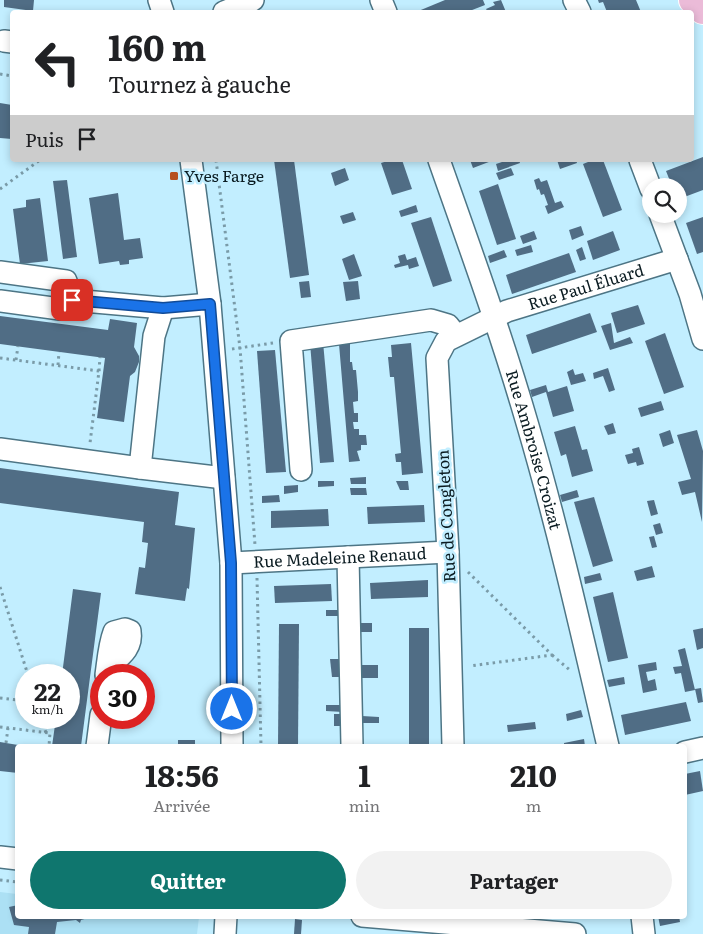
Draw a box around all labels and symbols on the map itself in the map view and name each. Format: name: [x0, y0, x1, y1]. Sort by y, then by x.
place label: Yves Farge: [184, 163, 264, 187]
marker: Yves Farge: [168, 170, 180, 182]
street label: Rue Paul Éluard: [525, 257, 647, 315]
pin: [51, 279, 93, 321]
street label: Rue Ambroise Croizat: [501, 366, 569, 533]
street label: Rue de Congleton: [430, 449, 460, 583]
street label: Rue Madeleine Renaud: [253, 540, 427, 573]
speed limit sign: 30: [90, 664, 155, 729]
position arrow: [205, 682, 257, 734]

